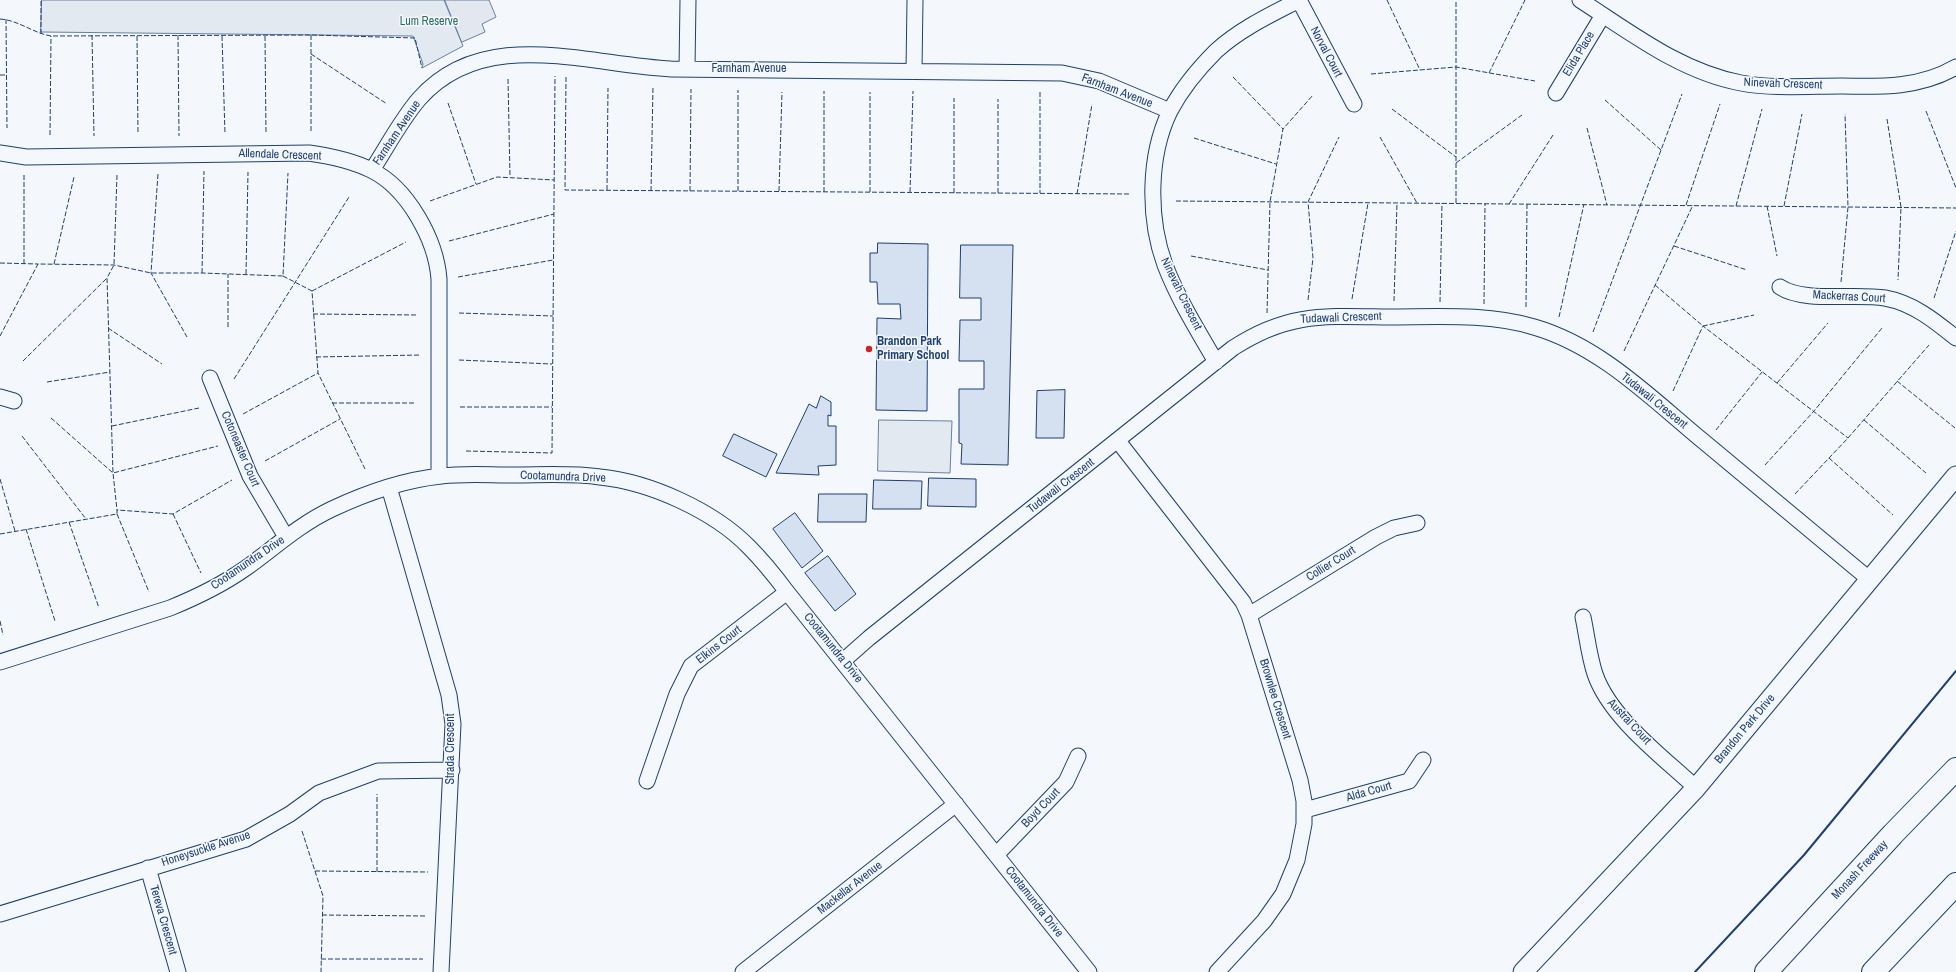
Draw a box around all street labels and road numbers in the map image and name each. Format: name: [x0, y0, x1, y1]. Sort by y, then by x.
street label: Norval Court: [1307, 24, 1345, 80]
street label: Elida Place: [1560, 29, 1598, 79]
street label: Farnham Avenue: [712, 62, 786, 76]
street label: Farnham Avenue: [1079, 71, 1155, 111]
street label: Ninevah Crescent: [1743, 75, 1823, 93]
street label: Farnham Avenue: [370, 98, 424, 168]
street label: Allendale Crescent: [238, 146, 322, 164]
street label: Ninevah Crescent: [1157, 255, 1205, 333]
street label: Mackerras Court: [1812, 288, 1886, 306]
street label: Tudawali Crescent: [1300, 309, 1382, 327]
street label: Tudawali Crescent: [1618, 370, 1690, 432]
street label: Cotoneaster Court: [218, 409, 262, 489]
street label: Tudawali Crescent: [1025, 455, 1097, 517]
street label: Cootamundra Drive: [520, 468, 606, 486]
street label: Cootamundra Drive: [208, 533, 288, 593]
street label: Collier Court: [1304, 543, 1358, 585]
street label: Cootamundra Drive: [800, 610, 866, 686]
street label: Elkins Court: [693, 623, 745, 667]
street label: Brownlee Crescent: [1256, 657, 1294, 741]
street label: Brandon Park Drive: [1712, 691, 1778, 767]
street label: Austral Court: [1604, 696, 1654, 748]
street label: Strada Crescent: [444, 713, 458, 785]
street label: Alda Court: [1345, 779, 1393, 805]
street label: Boyd Court: [1019, 785, 1063, 831]
street label: Honeysuckle Avenue: [160, 828, 252, 870]
street label: Monash Freeway: [1829, 837, 1891, 903]
street label: Mackellar Avenue: [815, 858, 885, 918]
street label: Cootamundra Drive: [1002, 864, 1066, 940]
street label: Tereva Crescent: [146, 884, 180, 956]

